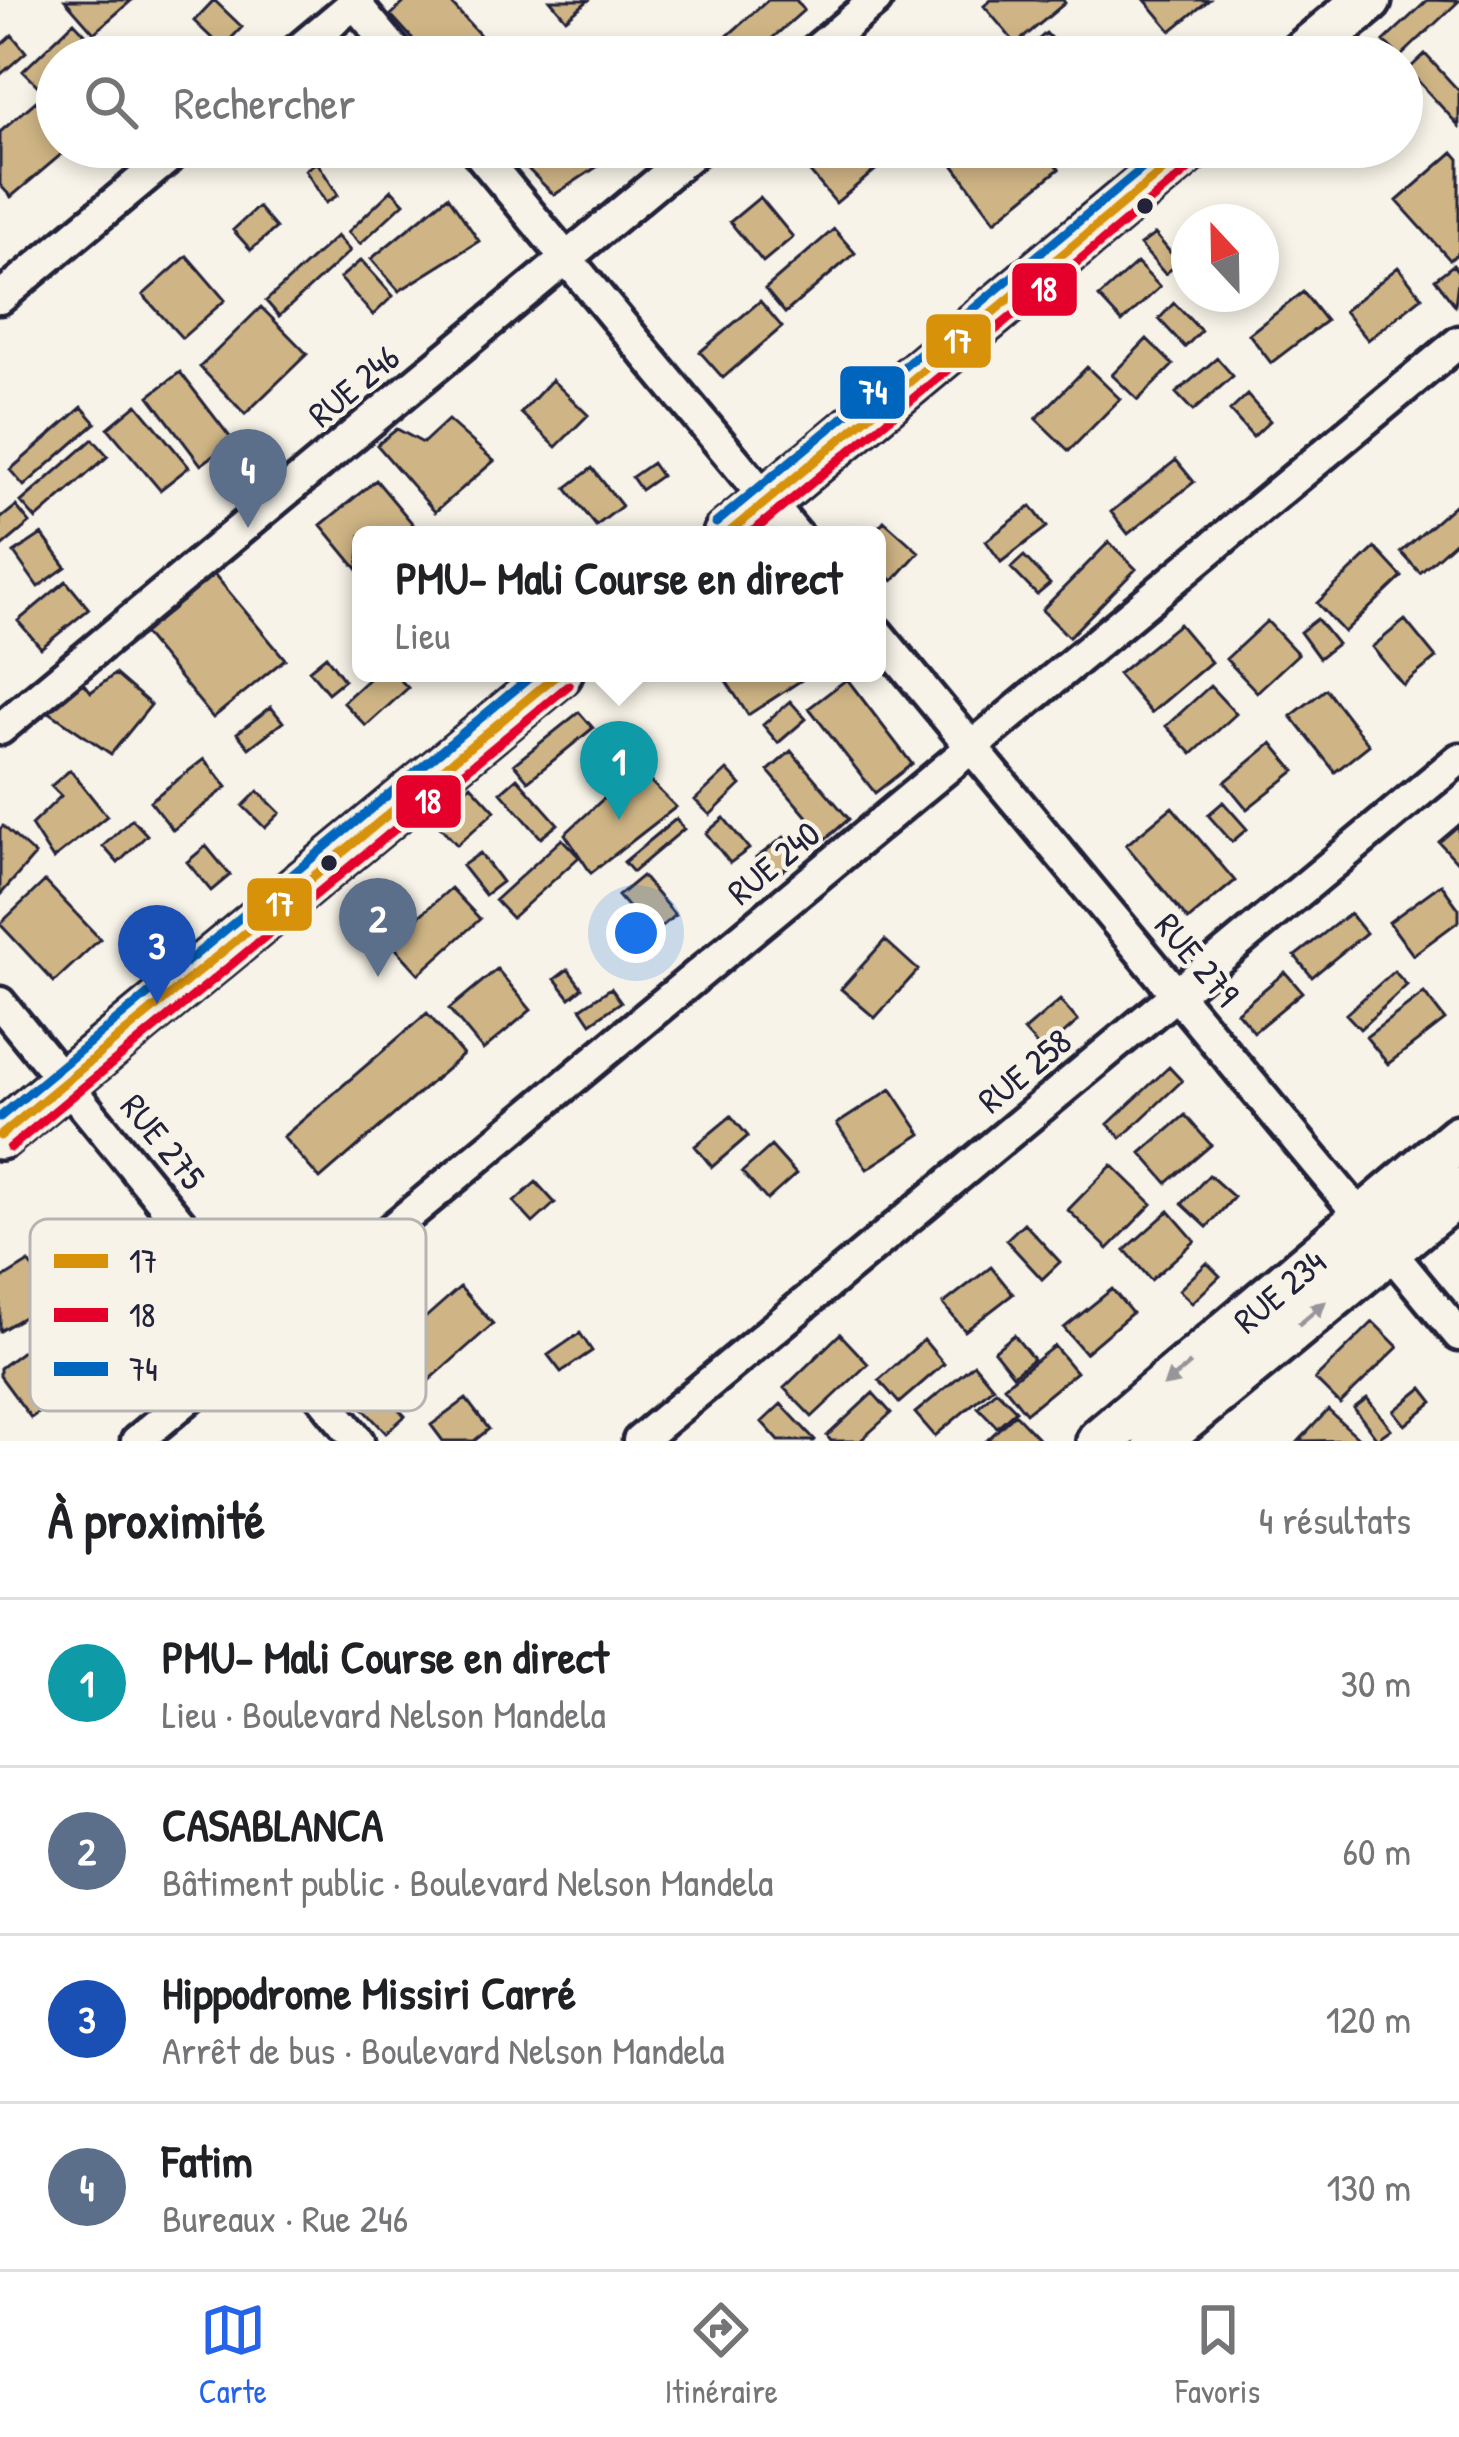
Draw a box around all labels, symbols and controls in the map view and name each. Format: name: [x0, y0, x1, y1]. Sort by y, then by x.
search box: [36, 36, 1423, 168]
icon: search: [78, 69, 144, 135]
text: Rechercher: [174, 72, 356, 133]
unlabelled marker: [1134, 195, 1156, 217]
north arrow: [1171, 204, 1279, 312]
line badge: 18: [1010, 261, 1079, 318]
text: 18: [1031, 267, 1057, 311]
line badge: 17: [924, 312, 993, 370]
text: 17: [944, 319, 972, 363]
street label: RUE 246: [297, 332, 409, 438]
line badge: 74: [838, 364, 907, 421]
text: 74: [859, 370, 887, 414]
pin: 4: [209, 429, 287, 528]
popup: [352, 526, 886, 682]
text: PMU- Mali Course en direct: [396, 547, 842, 608]
text: Lieu: [396, 608, 450, 661]
pin: 1: [580, 721, 658, 820]
line badge: 18: [394, 773, 463, 830]
text: 18: [415, 779, 441, 823]
street label: RUE 240: [716, 809, 830, 915]
unlabelled marker: [318, 852, 340, 874]
line badge: 17: [245, 876, 314, 933]
pin: 2: [339, 878, 417, 977]
text: 17: [266, 882, 294, 926]
street label: RUE 279: [1144, 902, 1252, 1016]
your location: [606, 903, 666, 963]
pin: 3: [118, 905, 196, 1004]
street label: RUE 258: [967, 1017, 1081, 1123]
street label: RUE 275: [110, 1083, 218, 1199]
legend: [30, 1219, 426, 1411]
street label: RUE 234: [1222, 1237, 1335, 1343]
text: 17: [129, 1239, 157, 1283]
text: 18: [129, 1293, 155, 1337]
one-way arrow: [1297, 1300, 1327, 1326]
text: 74: [129, 1347, 158, 1391]
one-way arrow: [1162, 1362, 1192, 1388]
text: À proximité: [48, 1485, 265, 1554]
text: 4 résultats: [1259, 1493, 1411, 1546]
text: PMU- Mali Course en direct: [162, 1626, 609, 1687]
text: 1: [80, 1656, 94, 1709]
text: 30 m: [1341, 1656, 1411, 1709]
text: Lieu · Boulevard Nelson Mandela: [162, 1687, 606, 1740]
text: CASABLANCA: [162, 1794, 383, 1855]
text: 2: [78, 1824, 96, 1877]
text: 60 m: [1342, 1824, 1411, 1877]
text: Bâtiment public · Boulevard Nelson Mandela: [162, 1855, 773, 1908]
text: Hippodrome Missiri Carré: [162, 1962, 576, 2023]
text: 3: [78, 1992, 96, 2045]
text: 120 m: [1326, 1992, 1411, 2045]
text: Arrêt de bus · Boulevard Nelson Mandela: [162, 2023, 725, 2076]
text: Fatim: [162, 2130, 253, 2191]
text: 4: [80, 2160, 94, 2213]
text: 130 m: [1326, 2160, 1411, 2213]
text: Bureaux · Rue 246: [162, 2191, 408, 2244]
tab: Carte: [199, 2297, 267, 2413]
tab: Itinéraire: [665, 2297, 778, 2413]
tab: Favoris: [1176, 2297, 1260, 2413]

